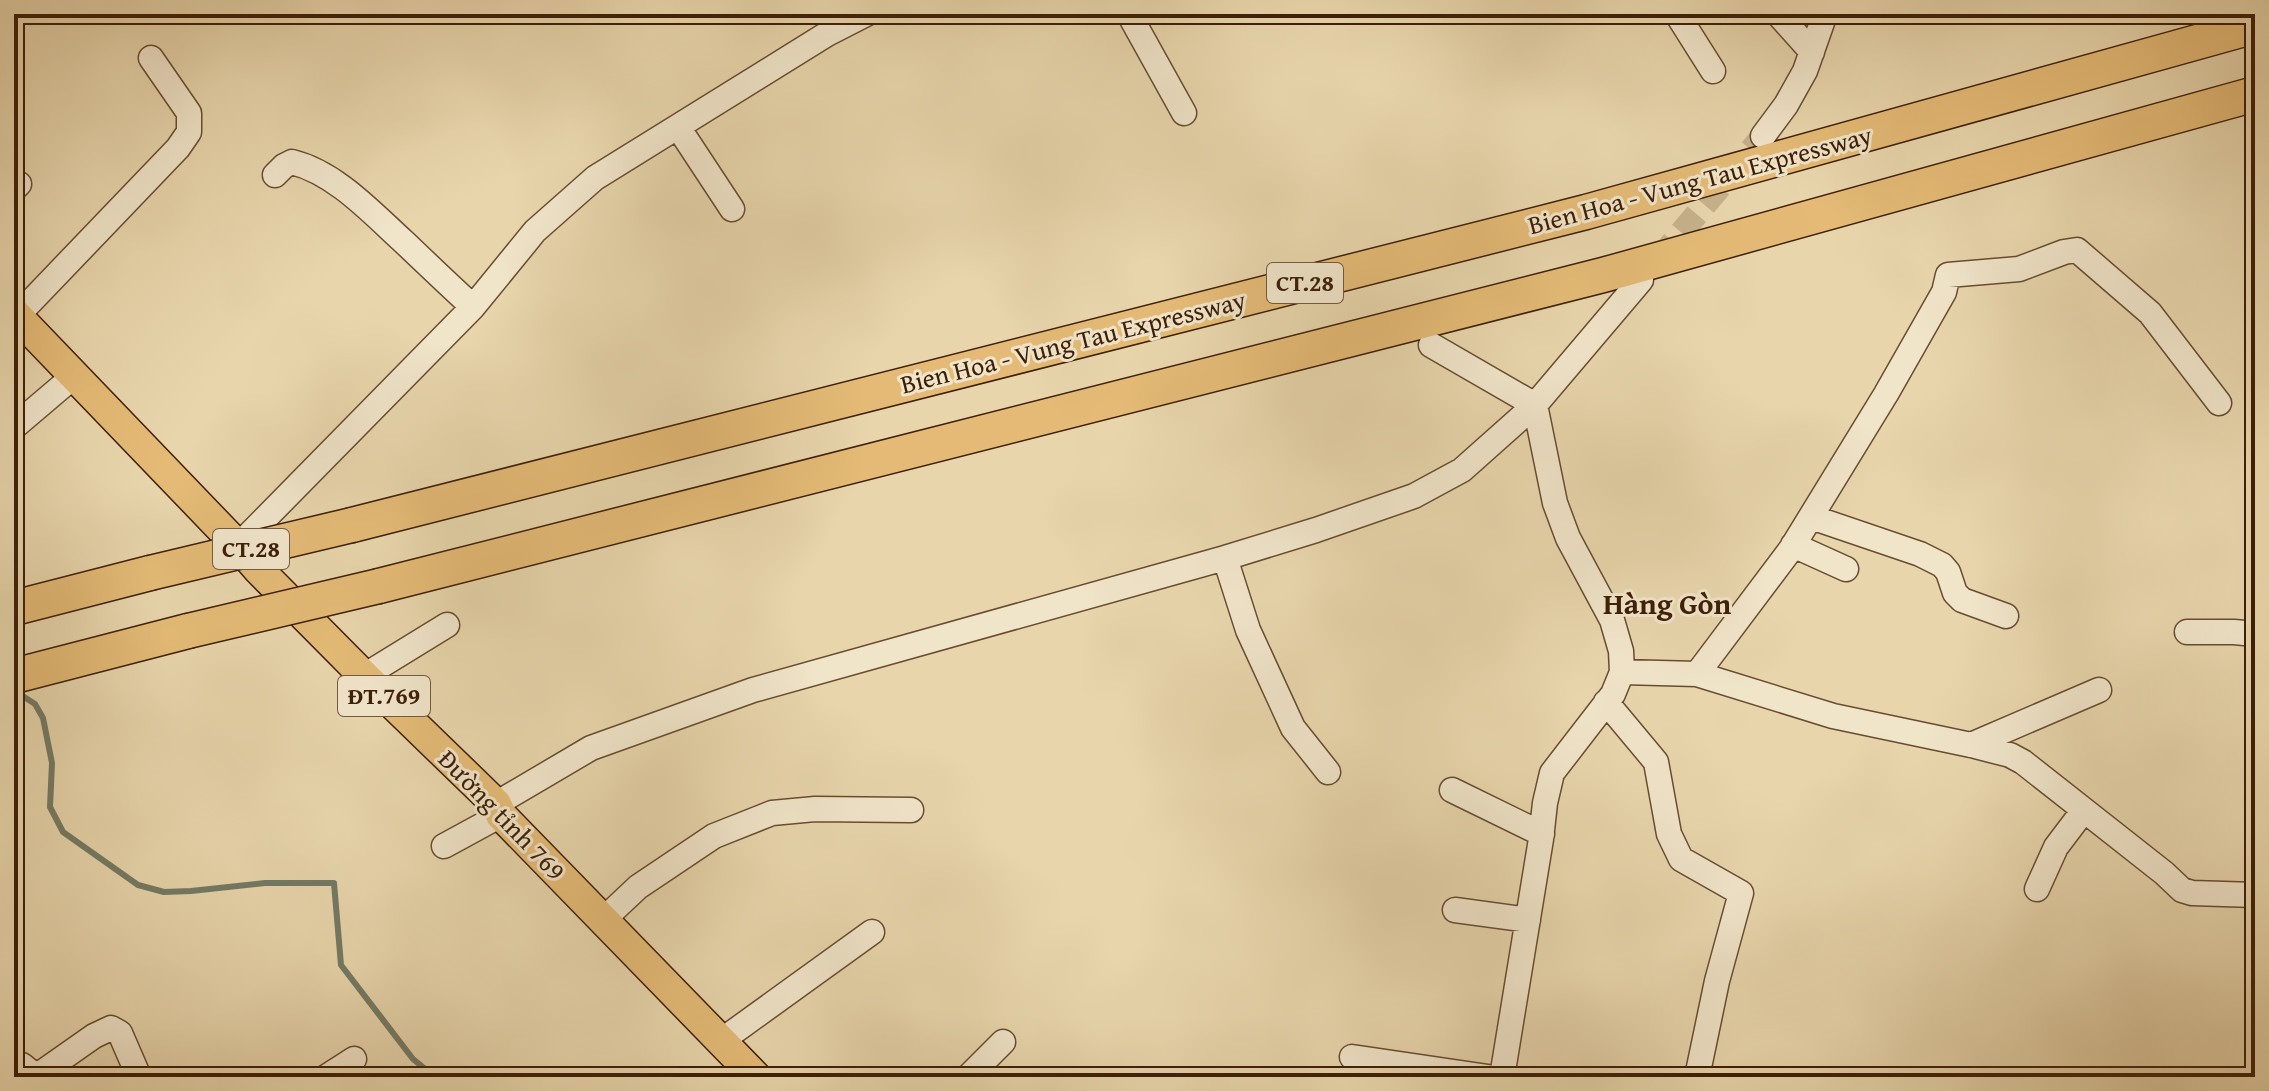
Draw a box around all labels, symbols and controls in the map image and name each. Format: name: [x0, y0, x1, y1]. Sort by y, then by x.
street label: Bien Hoa - Vung Tau Expressway: [1524, 115, 1876, 244]
road number: CT.28: [1267, 263, 1343, 303]
street label: Bien Hoa - Vung Tau Expressway: [896, 280, 1250, 403]
road number: CT.28: [213, 529, 289, 569]
district label: Hàng Gòn: [1603, 581, 1731, 625]
road number: ĐT.769: [338, 676, 430, 716]
street label: Đường tỉnh 769: [430, 740, 575, 889]

